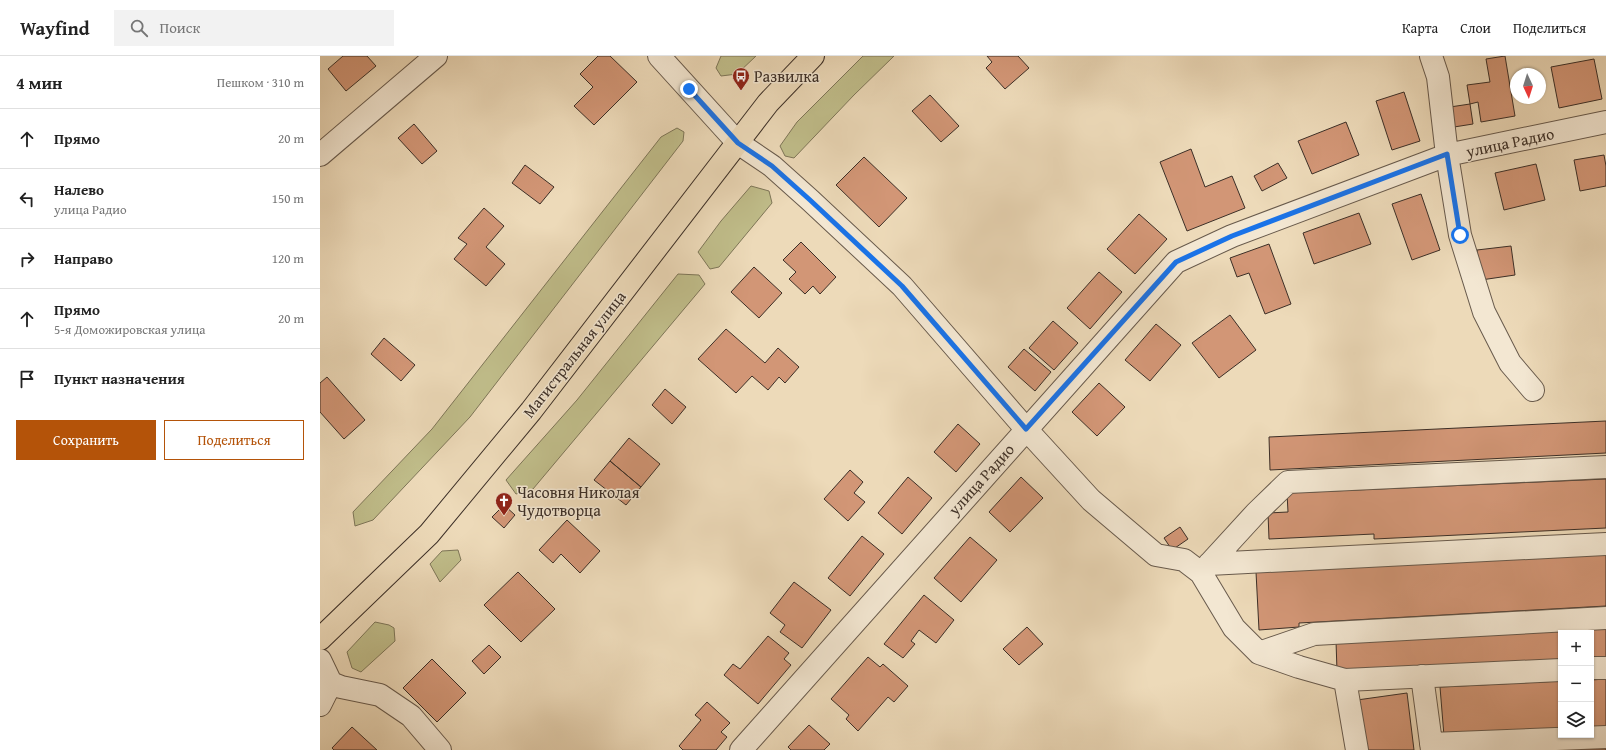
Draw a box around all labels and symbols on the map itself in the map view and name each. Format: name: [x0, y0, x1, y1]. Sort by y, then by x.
place label: Развилка: [754, 64, 820, 88]
bus stop icon: Развилка: [731, 66, 751, 91]
north arrow: [1510, 68, 1546, 104]
route end: [680, 80, 698, 98]
street label: улица Радио: [1463, 121, 1556, 163]
route start: [1451, 226, 1469, 244]
street label: Магистральная улица: [517, 285, 632, 423]
street label: улица Радио: [942, 438, 1020, 521]
place label: Часовня Николая Чудотворца: [517, 480, 640, 522]
church icon: Часовня Николая Чудотворца: [494, 491, 514, 516]

